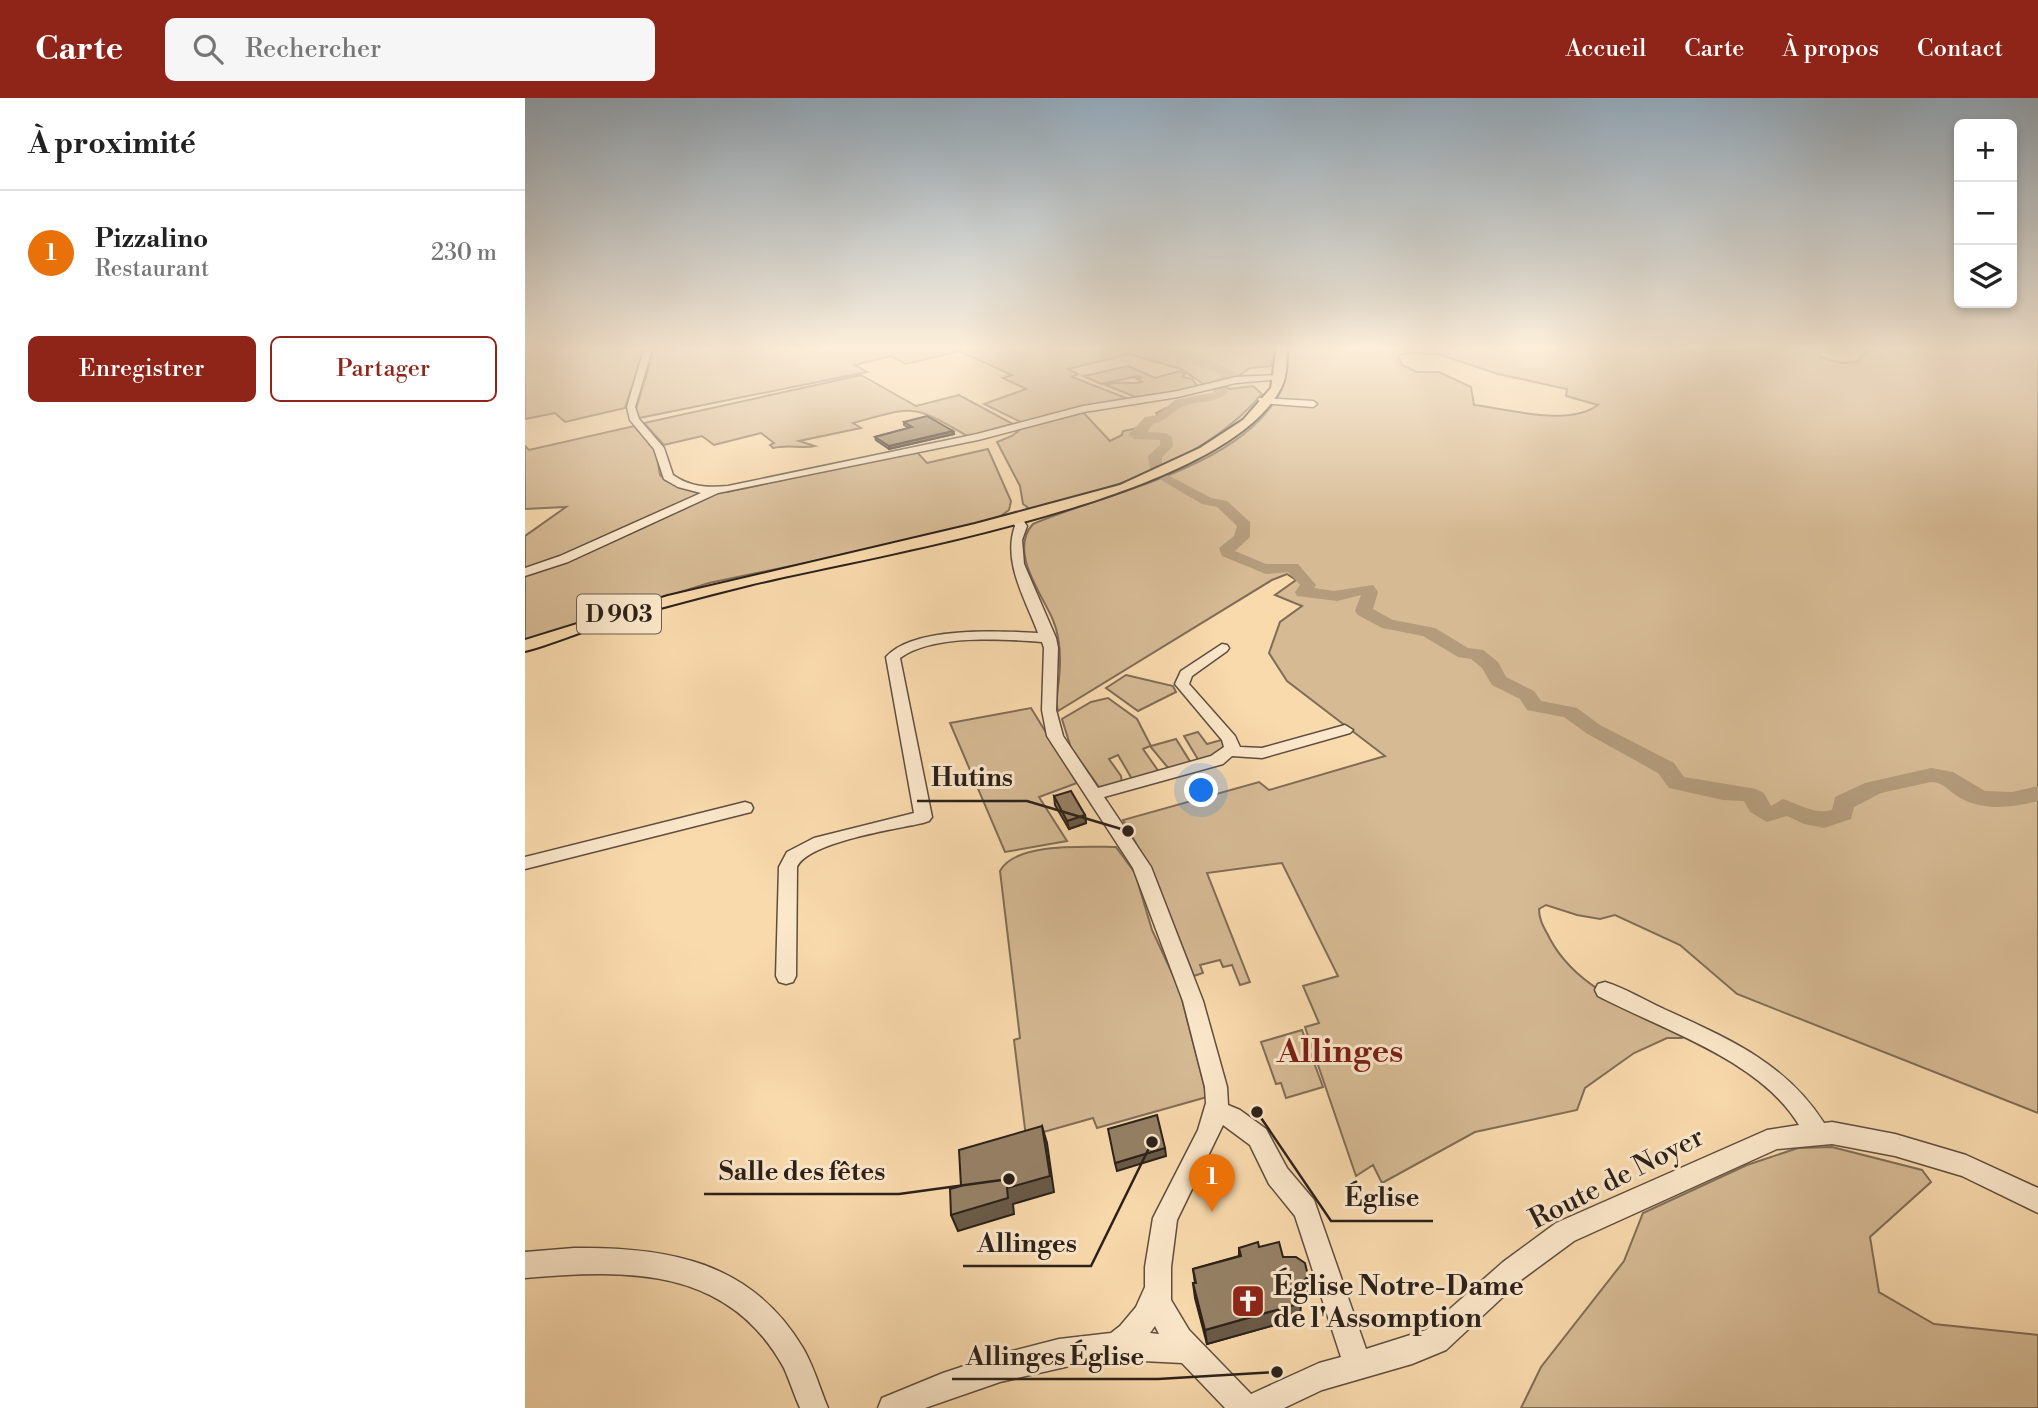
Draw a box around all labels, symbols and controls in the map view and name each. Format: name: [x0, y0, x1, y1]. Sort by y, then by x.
search box: [165, 18, 655, 81]
text: Carte: [35, 29, 123, 70]
icon: search: [189, 30, 227, 68]
text: Rechercher: [245, 33, 381, 65]
text: Accueil: [1565, 34, 1646, 64]
text: Carte: [1684, 34, 1744, 64]
text: À propos: [1782, 34, 1879, 64]
text: Contact: [1917, 34, 2003, 64]
map controls: [1954, 119, 2017, 308]
button: +: [1954, 119, 2017, 182]
text: À proximité: [28, 125, 196, 163]
button: −: [1954, 182, 2017, 245]
text: Pizzalino: [95, 223, 208, 255]
text: 1: [45, 239, 57, 267]
text: 230 m: [431, 239, 497, 267]
button: layers: [1954, 245, 2017, 308]
text: Restaurant: [95, 255, 209, 283]
button: Enregistrer: [28, 336, 256, 402]
button: Partager: [270, 336, 497, 402]
road number: D 903: [577, 594, 661, 634]
callout: Hutins: [917, 754, 1027, 801]
text: Hutins: [931, 762, 1013, 794]
your location: [1184, 773, 1218, 807]
district label: Allinges: [1276, 1032, 1403, 1073]
street label: Route de Noyer: [1524, 1119, 1710, 1237]
callout: Salle des fêtes: [704, 1147, 899, 1194]
pin: 1: [1189, 1154, 1235, 1212]
text: Salle des fêtes: [719, 1156, 885, 1188]
callout: Église: [1331, 1174, 1433, 1221]
text: Église: [1345, 1180, 1419, 1214]
callout: Allinges: [963, 1219, 1091, 1266]
text: Allinges: [976, 1228, 1077, 1260]
place label: Église Notre-Dame de l'Assomption: [1273, 1267, 1524, 1336]
church icon: Église Notre-Dame de l'Assomption: [1229, 1282, 1267, 1320]
callout: Allinges Église: [952, 1332, 1158, 1379]
text: Allinges Église: [965, 1339, 1144, 1373]

